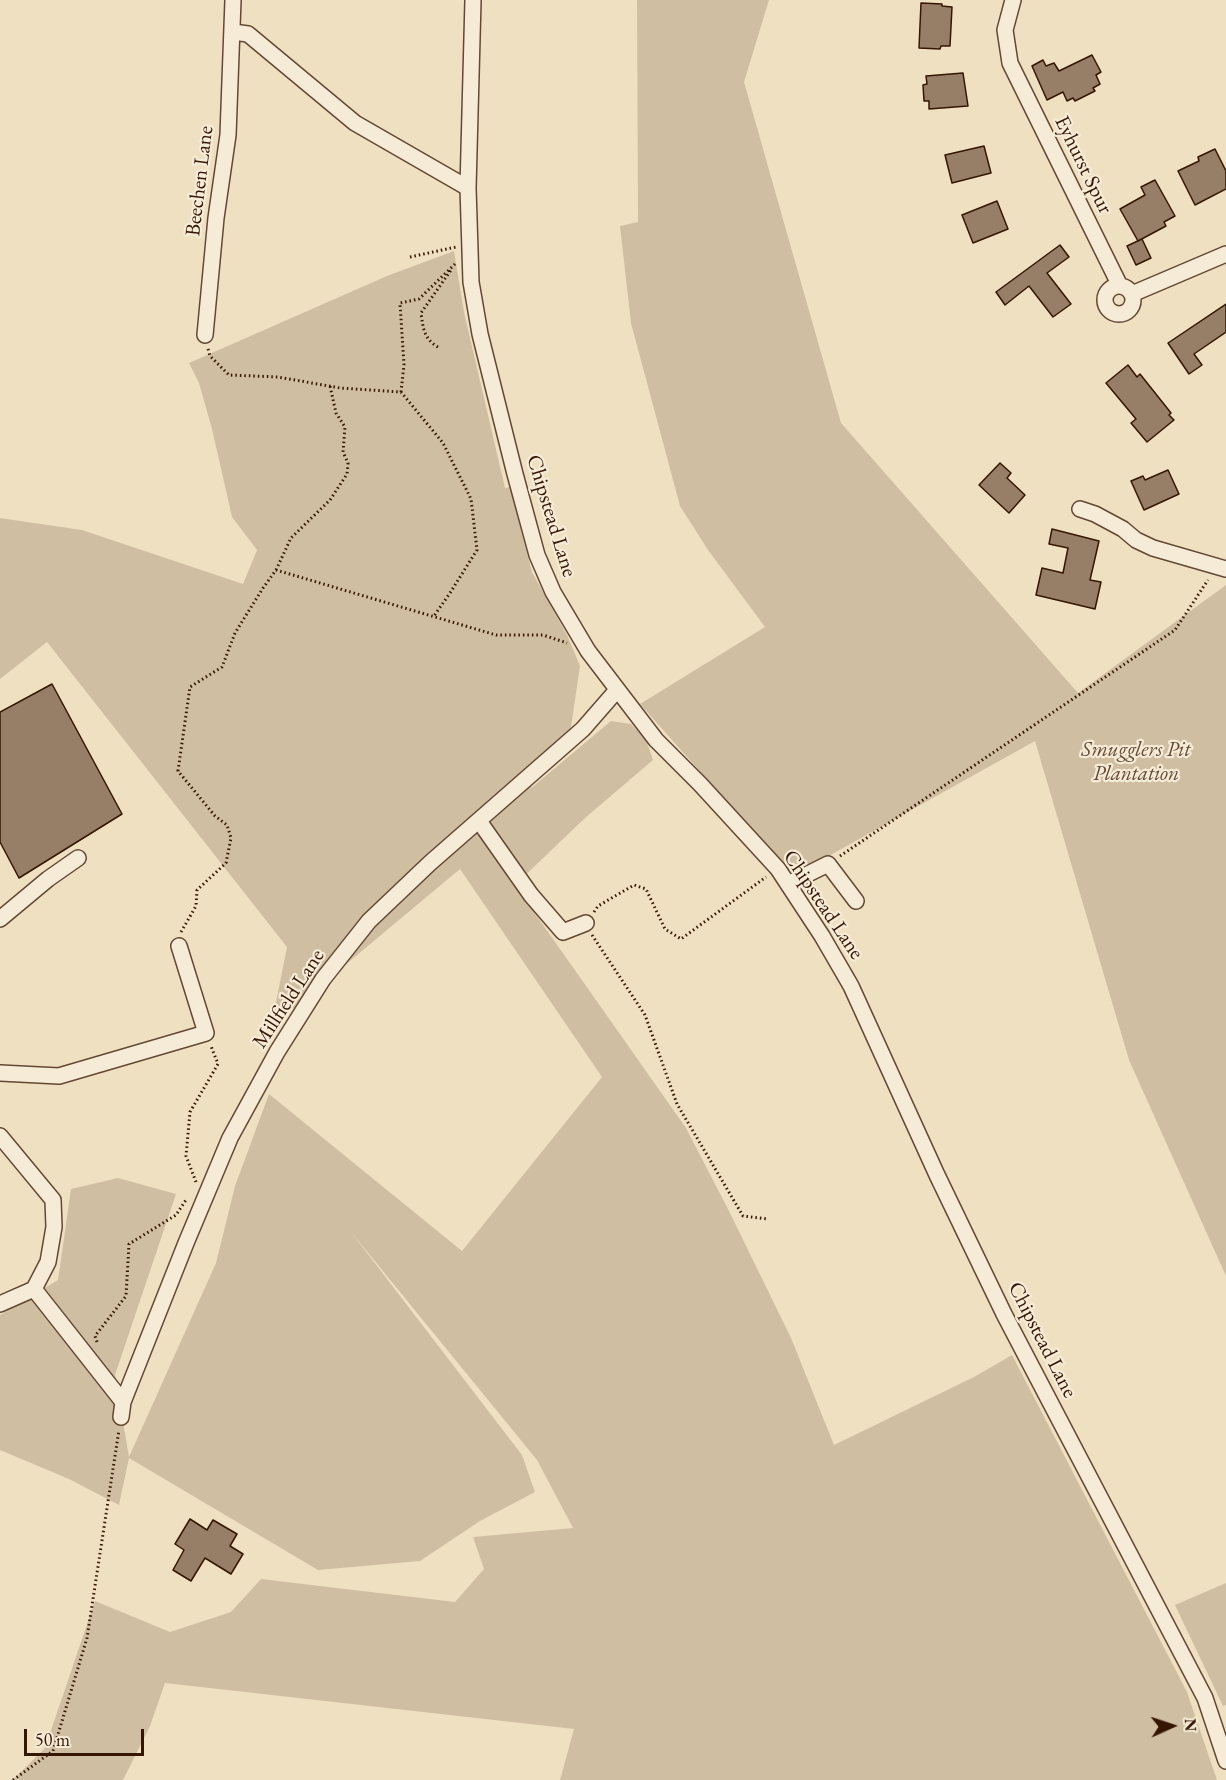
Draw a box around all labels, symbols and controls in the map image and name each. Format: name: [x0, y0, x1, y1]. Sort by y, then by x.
street label: Eyhurst Spur: [1049, 112, 1117, 218]
street label: Beechen Lane: [181, 124, 219, 238]
street label: Chipstead Lane: [520, 452, 582, 580]
park label: Smugglers Pit Plantation: [1081, 737, 1191, 787]
street label: Chipstead Lane: [777, 846, 869, 964]
street label: Millfield Lane: [248, 945, 330, 1053]
street label: Chipstead Lane: [1002, 1278, 1082, 1402]
north arrow: [1142, 1696, 1202, 1756]
scale bar: [27, 1717, 147, 1755]
text: N: [1180, 1718, 1201, 1732]
text: 50 m: [35, 1728, 70, 1751]

